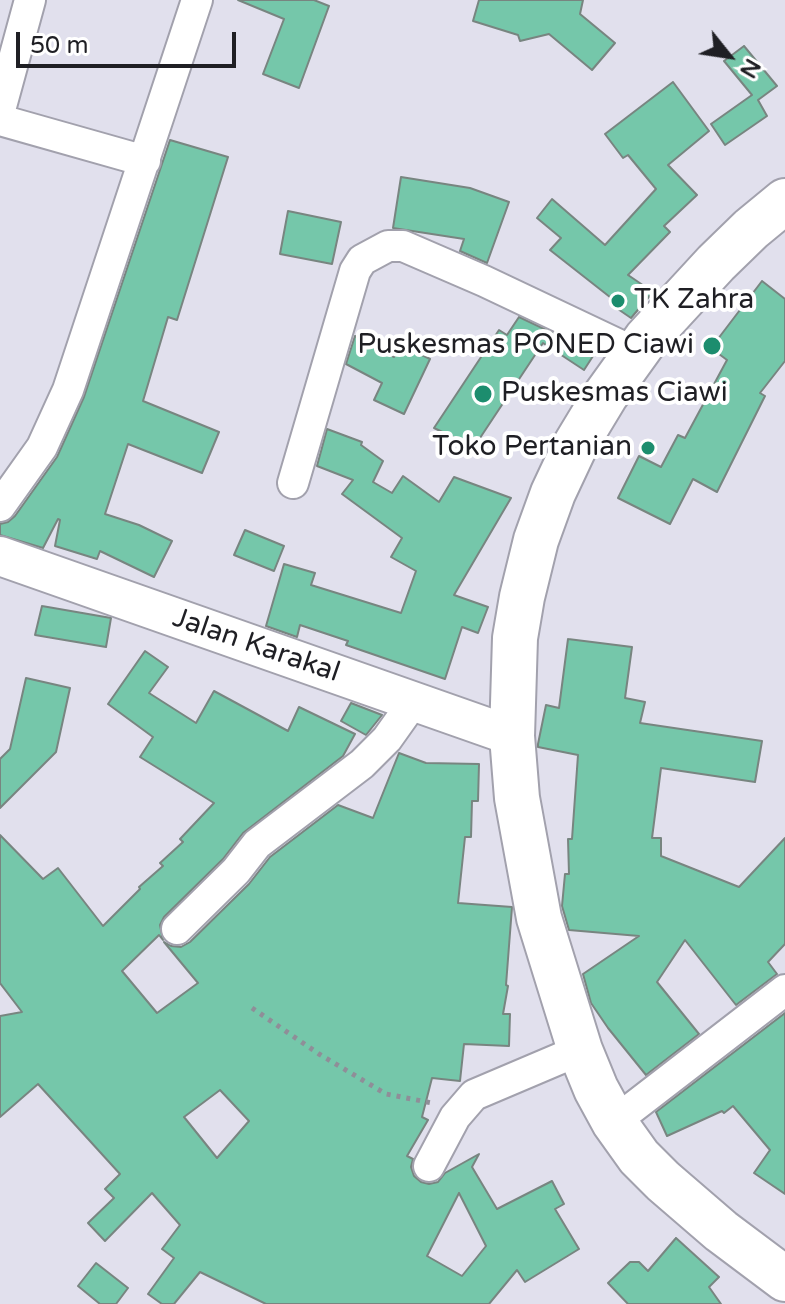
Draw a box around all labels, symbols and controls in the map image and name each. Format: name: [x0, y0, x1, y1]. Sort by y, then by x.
scale bar: [20, 16, 240, 66]
north arrow: [689, 16, 769, 96]
text: 50 m: [30, 31, 88, 60]
text: N: [734, 54, 765, 82]
place label: TK Zahra: [634, 284, 754, 318]
marker: TK Zahra: [609, 292, 627, 310]
place label: Puskesmas PONED Ciawi: [357, 329, 694, 363]
marker: Puskesmas PONED Ciawi: [701, 335, 723, 357]
place label: Puskesmas Ciawi: [501, 377, 728, 411]
marker: Puskesmas Ciawi: [472, 383, 494, 405]
place label: Toko Pertanian: [432, 431, 632, 465]
marker: Toko Pertanian: [639, 439, 657, 457]
street label: Jalan Karakal: [168, 602, 344, 690]

